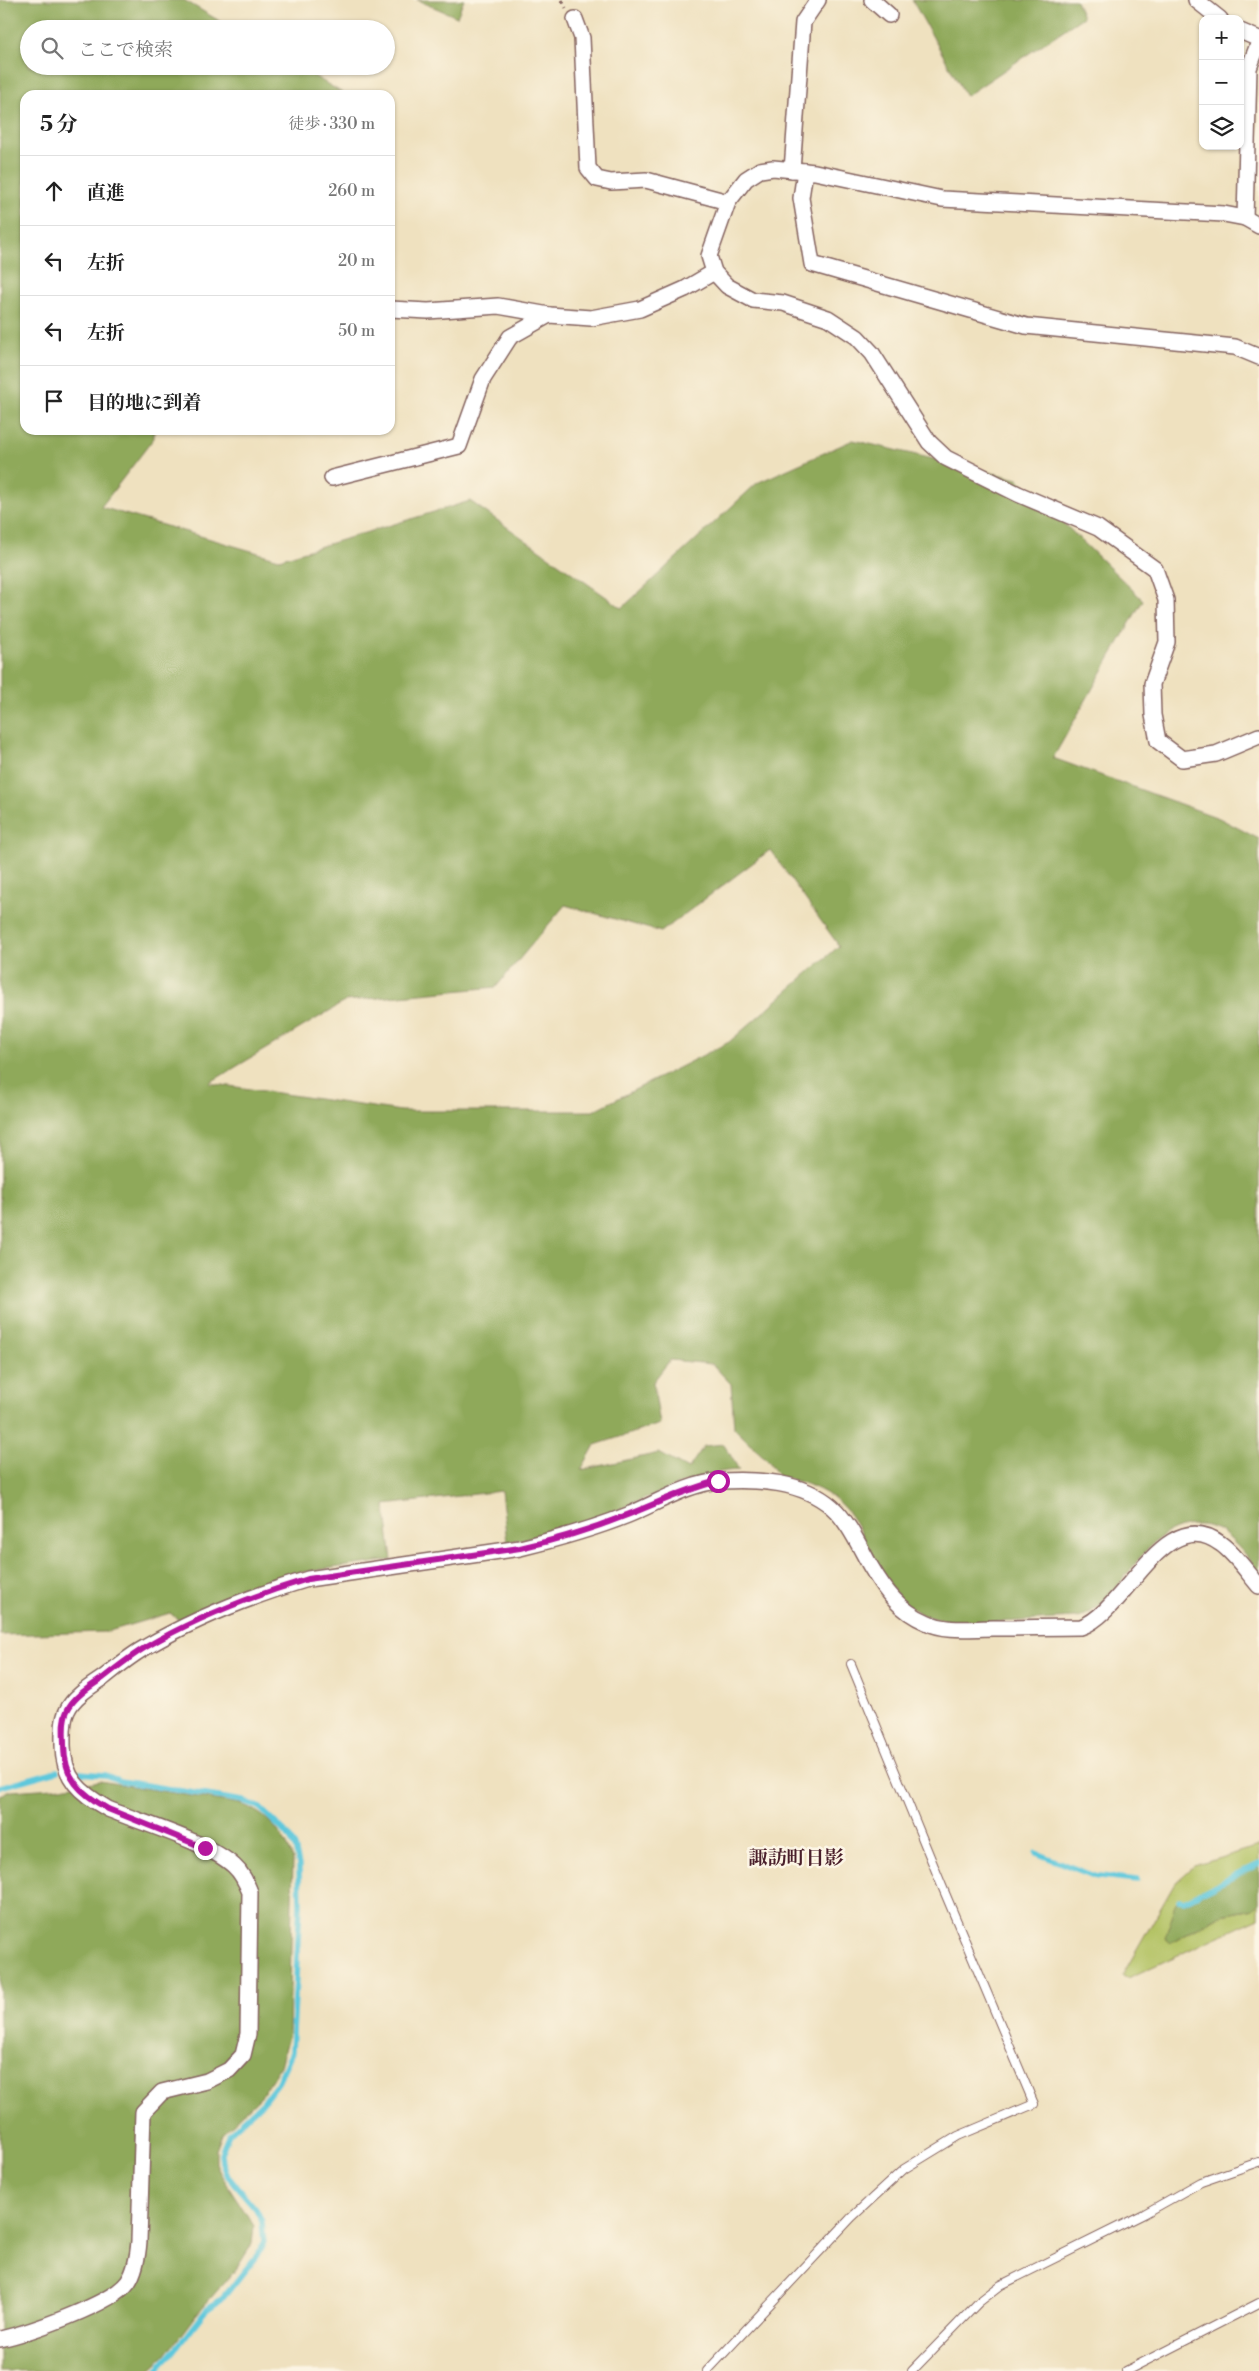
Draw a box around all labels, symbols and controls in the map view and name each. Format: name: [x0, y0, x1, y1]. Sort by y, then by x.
map controls: [1199, 15, 1244, 150]
button: +: [1199, 15, 1244, 60]
search box: [20, 20, 395, 75]
icon: search: [38, 34, 66, 62]
text: ここで検索: [78, 38, 173, 62]
button: −: [1199, 60, 1244, 105]
button: layers: [1199, 105, 1244, 150]
text: 5 分: [40, 112, 77, 138]
text: 徒歩 · 330 m: [288, 114, 375, 134]
icon: ahead: [40, 177, 68, 205]
text: 直進: [87, 181, 125, 205]
text: 260 m: [328, 181, 375, 201]
icon: left: [40, 247, 68, 275]
text: 左折: [87, 251, 125, 275]
text: 20 m: [338, 251, 375, 271]
icon: left: [40, 317, 68, 345]
text: 左折: [87, 321, 125, 345]
text: 50 m: [338, 321, 375, 341]
icon: arrive: [40, 387, 68, 415]
text: 目的地に到着: [87, 391, 201, 415]
route start: [707, 1470, 730, 1493]
route end: [194, 1837, 217, 1860]
district label: 諏訪町日影: [748, 1846, 844, 1870]

